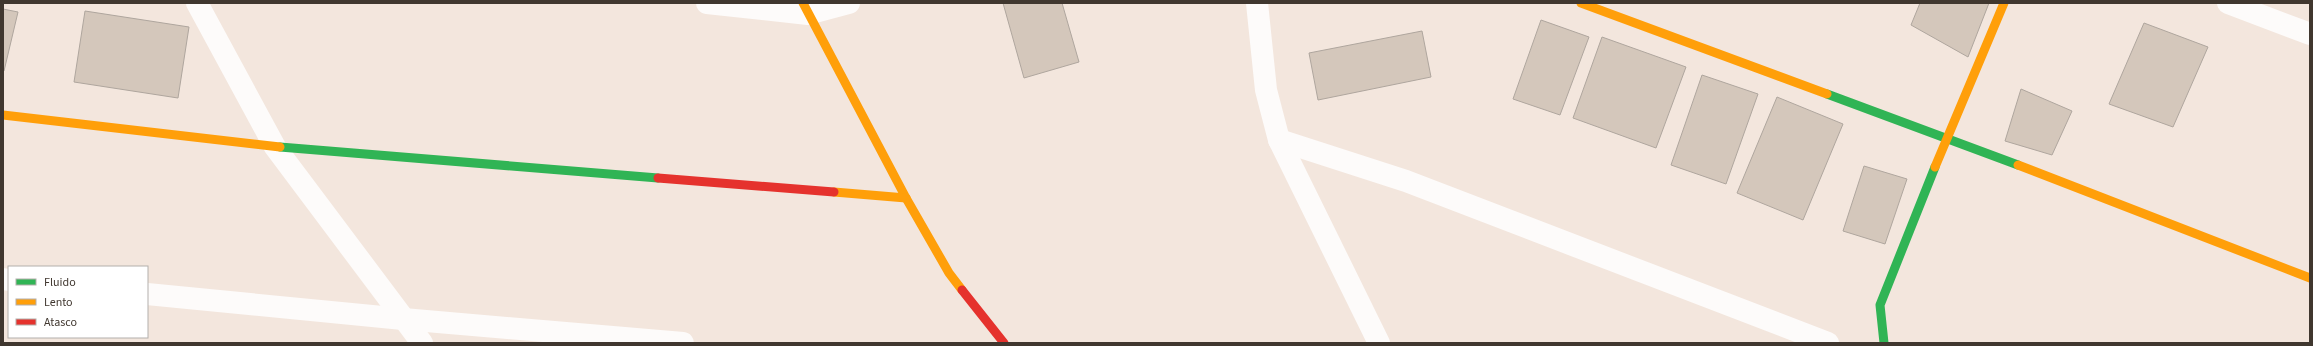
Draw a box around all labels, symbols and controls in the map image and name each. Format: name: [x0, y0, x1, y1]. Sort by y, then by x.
legend: [8, 266, 148, 338]
text: Fluido: [44, 274, 76, 291]
text: Lento: [44, 294, 73, 311]
text: Atasco: [44, 314, 77, 331]

